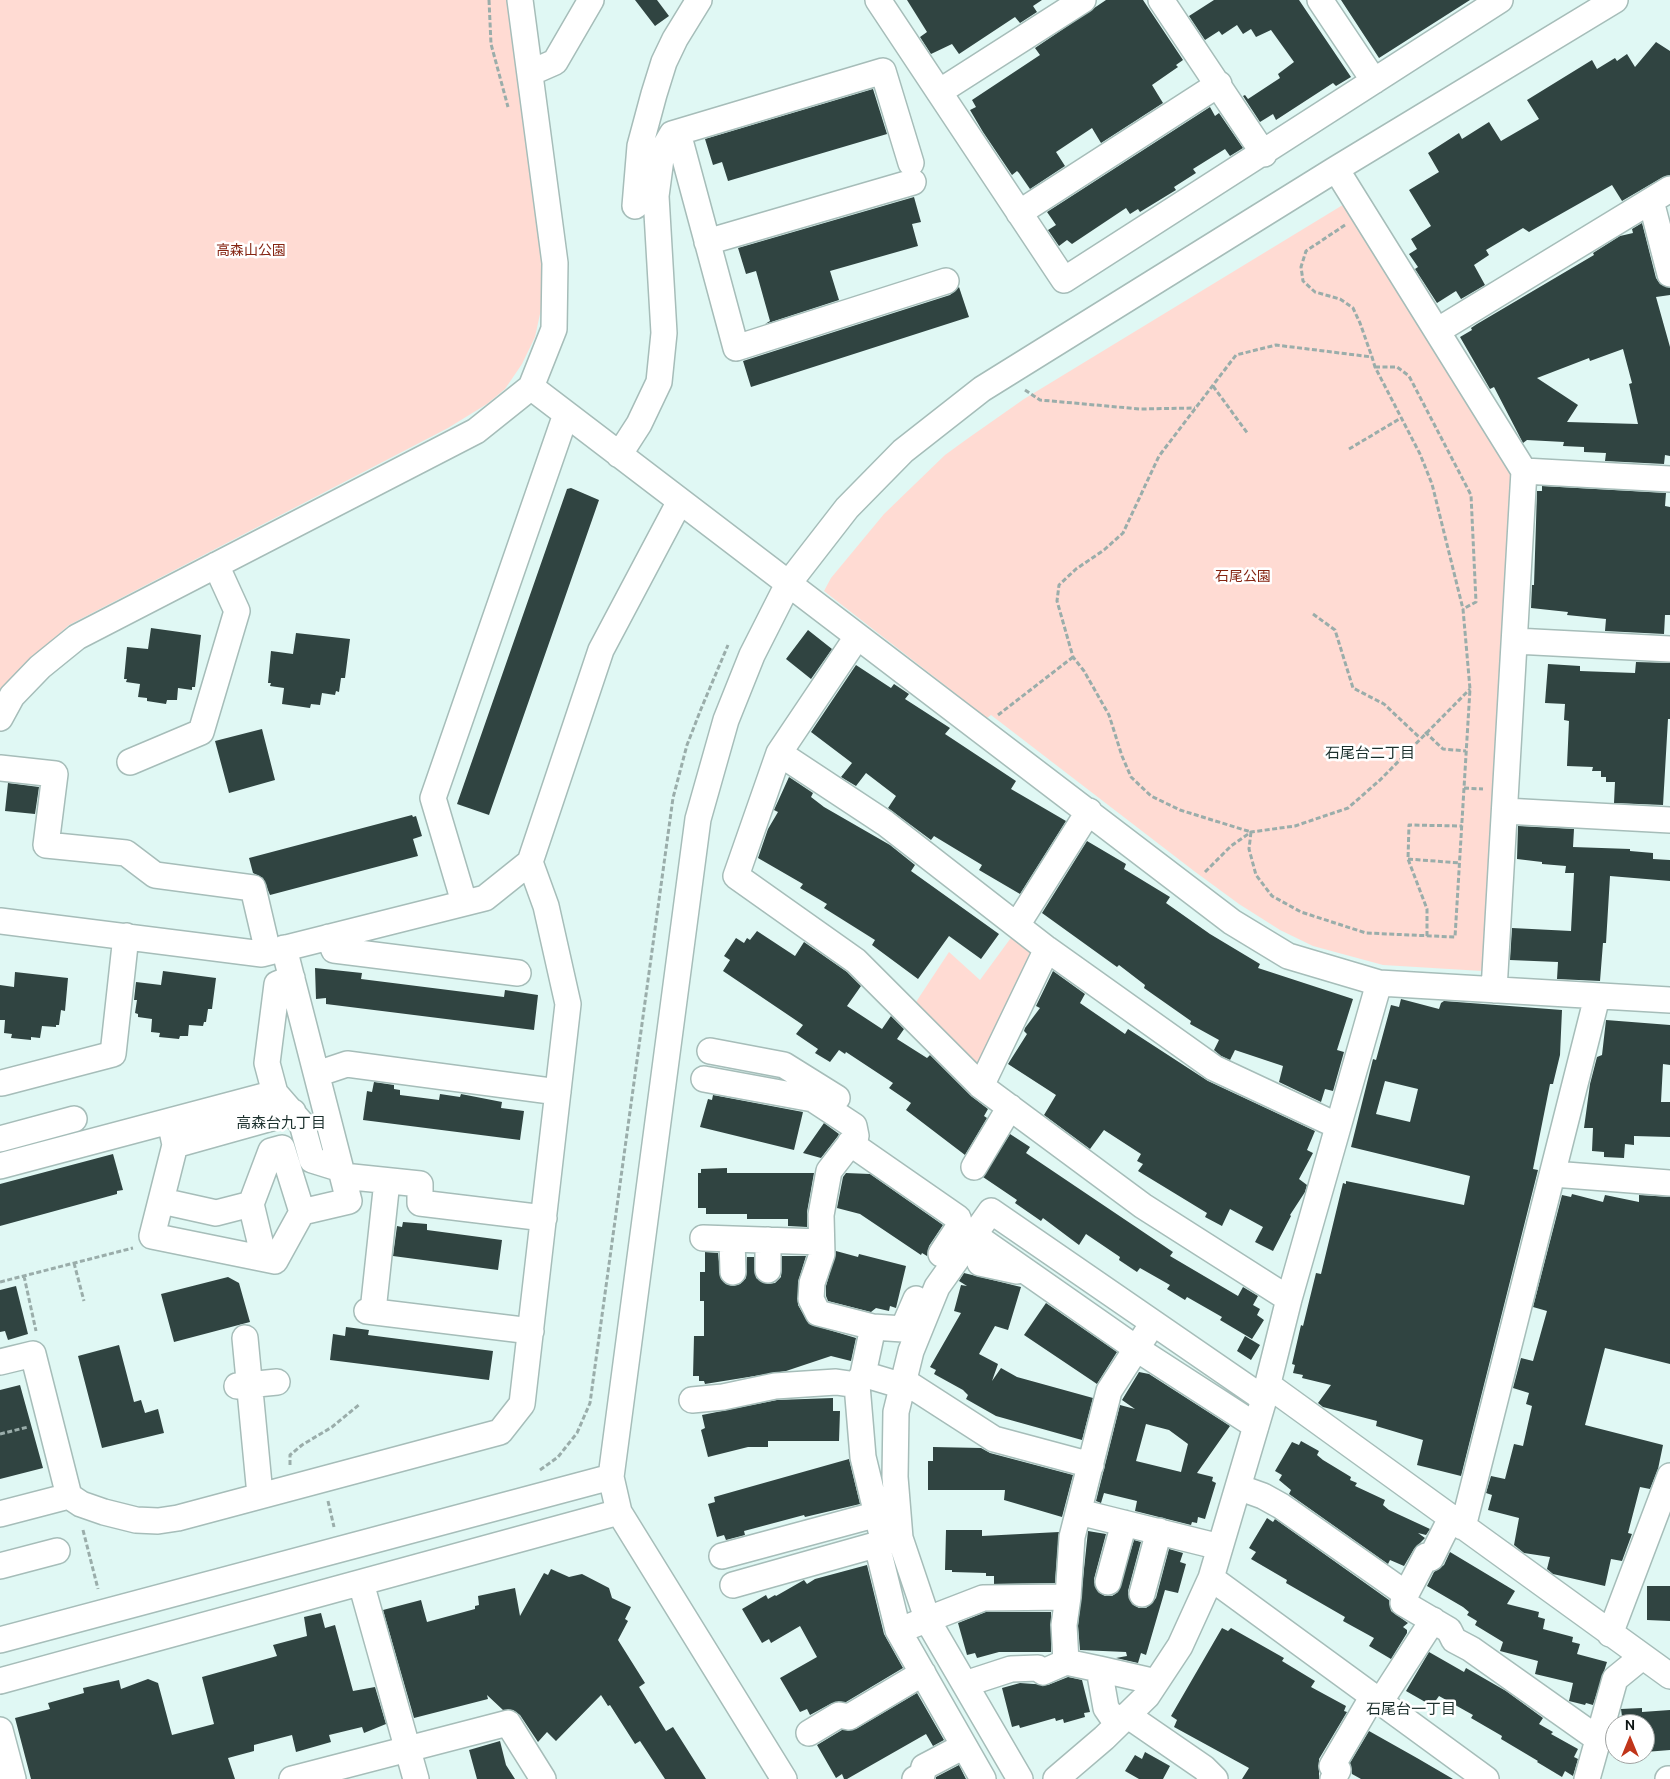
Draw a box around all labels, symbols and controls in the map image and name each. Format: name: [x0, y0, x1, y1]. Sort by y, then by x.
park label: 高森山公園: [216, 242, 286, 258]
park label: 石尾公園: [1215, 568, 1271, 584]
district label: 石尾台二丁目: [1325, 744, 1415, 762]
district label: 高森台九丁目: [236, 1114, 326, 1132]
district label: 石尾台一丁目: [1366, 1700, 1456, 1718]
north arrow: [1605, 1714, 1655, 1764]
text: N: [1625, 1717, 1635, 1733]

